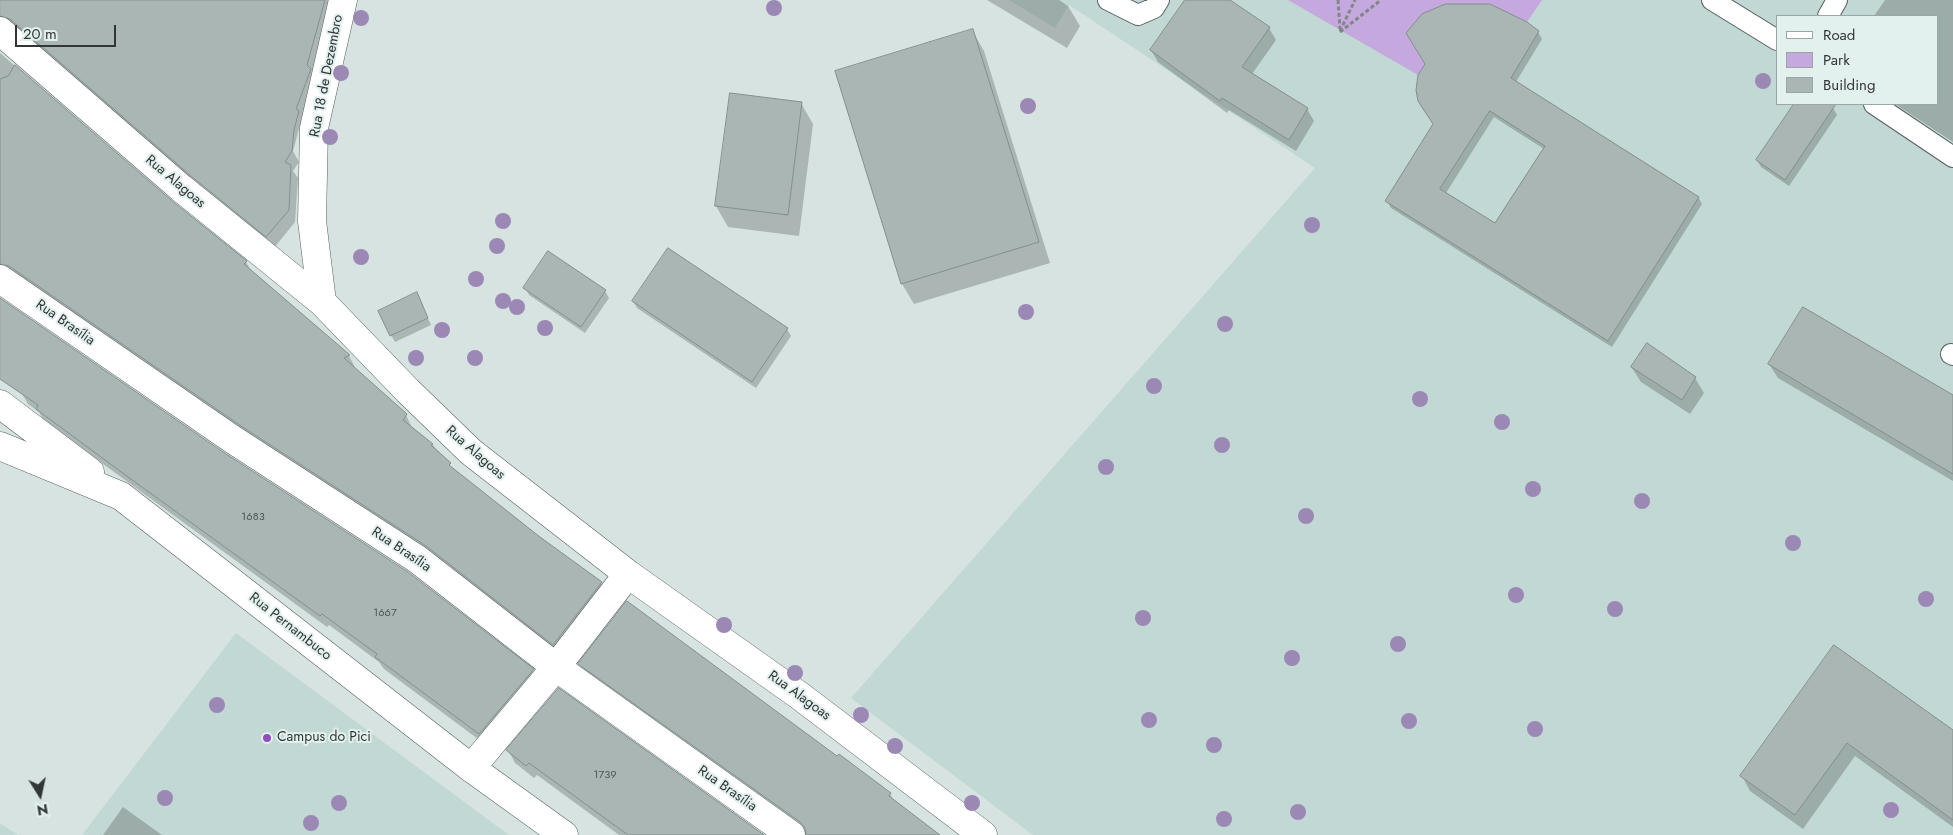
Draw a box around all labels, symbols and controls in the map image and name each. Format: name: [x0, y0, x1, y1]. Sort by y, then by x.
street label: Rua 18 de Dezembro: [307, 13, 347, 139]
scale bar: [18, 15, 119, 47]
legend: [1776, 15, 1938, 105]
text: 20 m: [23, 23, 57, 45]
text: Road: [1823, 24, 1855, 46]
text: Park: [1823, 49, 1850, 71]
text: Building: [1823, 74, 1875, 96]
street label: Rua Alagoas: [142, 152, 208, 212]
street label: Rua Brasília: [32, 297, 98, 349]
street label: Rua Alagoas: [442, 423, 508, 483]
house number: 1683: [241, 510, 265, 524]
street label: Rua Brasília: [368, 524, 434, 576]
street label: Rua Pernambuco: [245, 590, 335, 664]
house number: 1667: [373, 606, 397, 620]
street label: Rua Alagoas: [764, 668, 834, 724]
place label: Campus do Pici: [277, 730, 371, 746]
marker: Campus do Pici: [261, 732, 273, 744]
street label: Rua Brasília: [694, 763, 760, 815]
house number: 1739: [593, 768, 617, 782]
north arrow: [15, 770, 65, 820]
text: N: [35, 799, 50, 821]

